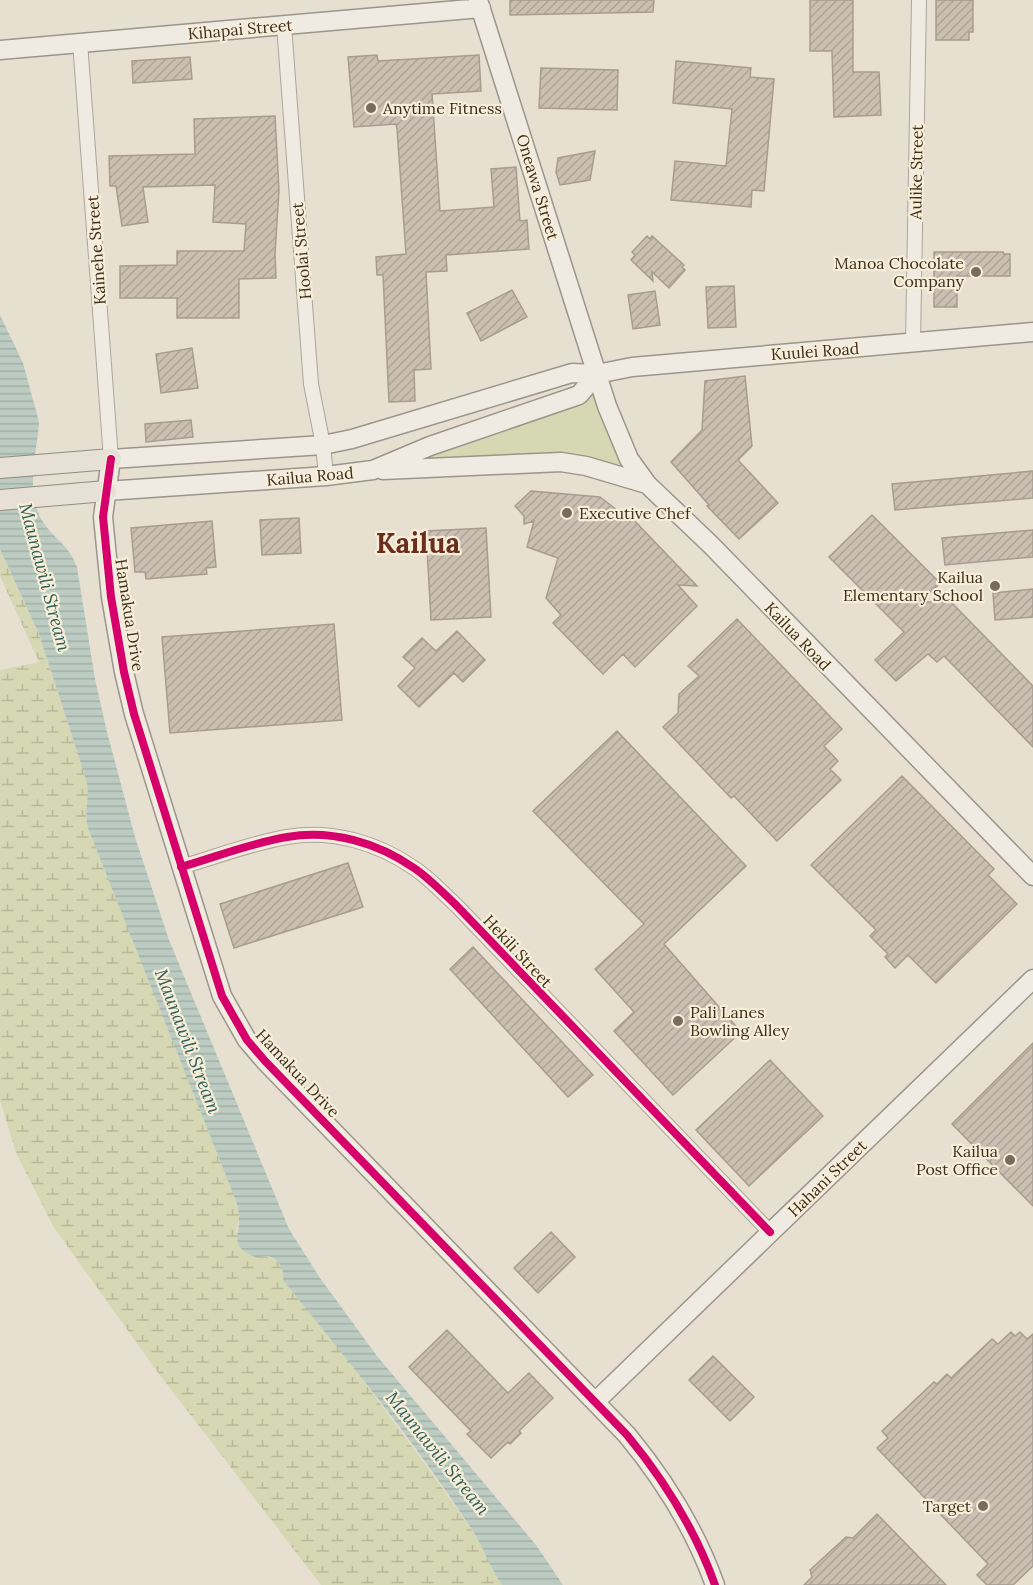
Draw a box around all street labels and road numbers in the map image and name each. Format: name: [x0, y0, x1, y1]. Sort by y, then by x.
street label: Kihapai Street: [187, 14, 294, 44]
street label: Aulike Street: [905, 123, 927, 221]
street label: Oneawa Street: [512, 132, 564, 243]
street label: Kainehe Street: [82, 194, 110, 306]
street label: Hoolai Street: [287, 201, 315, 300]
street label: Kuulei Road: [770, 338, 860, 364]
street label: Kailua Road: [266, 462, 355, 490]
street label: Hamakua Drive: [111, 557, 149, 673]
street label: Kailua Road: [761, 598, 836, 675]
street label: Hekili Street: [479, 910, 557, 992]
street label: Hamakua Drive: [252, 1025, 344, 1122]
street label: Hahani Street: [783, 1135, 871, 1221]

